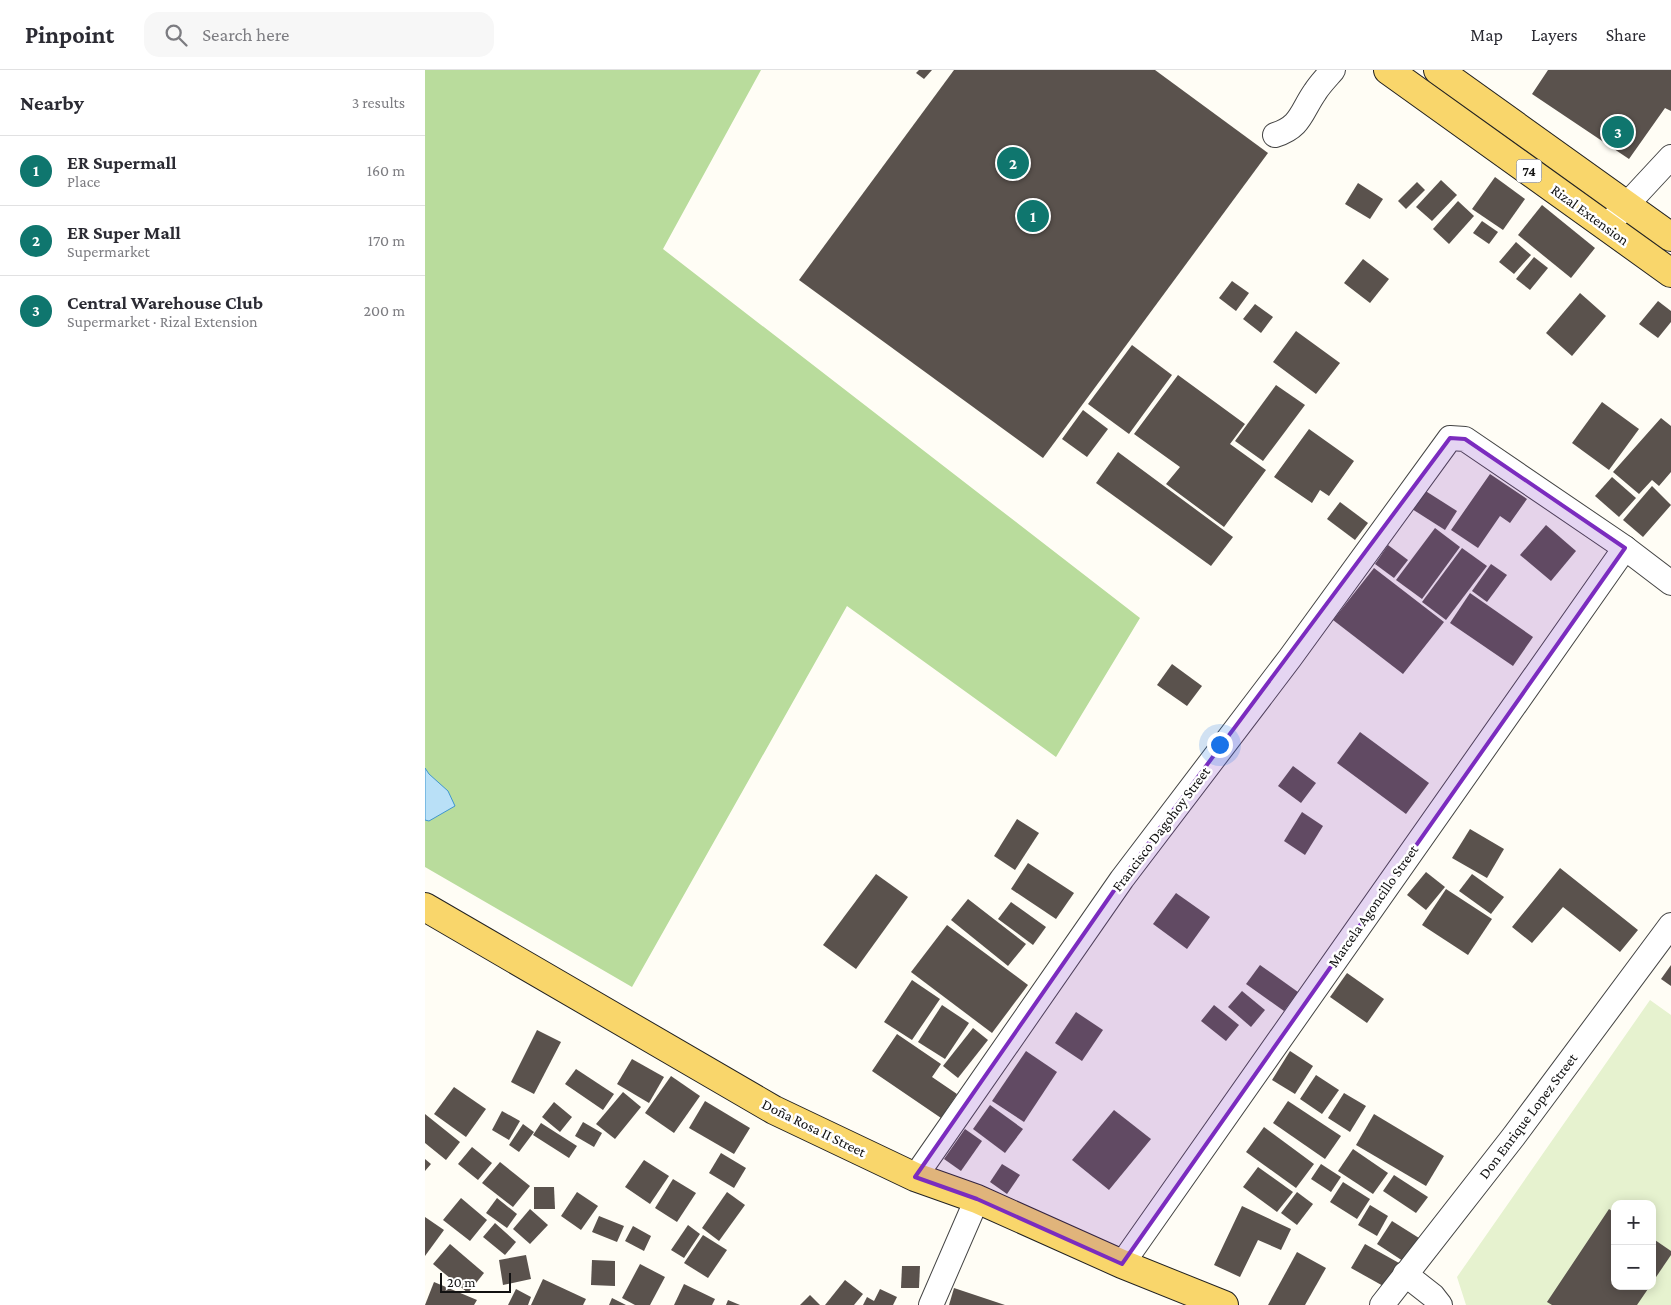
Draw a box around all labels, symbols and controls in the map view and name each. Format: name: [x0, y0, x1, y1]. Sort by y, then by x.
search box: [144, 12, 494, 57]
text: Pinpoint: [25, 21, 114, 48]
icon: search: [162, 21, 190, 49]
text: Search here: [202, 24, 289, 45]
text: Map: [1470, 25, 1503, 45]
text: Layers: [1531, 25, 1578, 45]
text: Share: [1606, 25, 1646, 45]
text: Nearby: [20, 91, 84, 115]
text: 3 results: [352, 94, 405, 111]
pin: 3: [1602, 113, 1634, 151]
pin: 2: [997, 144, 1029, 182]
text: ER Supermall: [67, 152, 177, 173]
road number: 74: [1517, 160, 1541, 182]
text: 1: [33, 162, 39, 179]
text: 160 m: [367, 162, 405, 179]
text: Place: [67, 173, 100, 190]
street label: Rizal Extension: [1548, 182, 1632, 248]
pin: 1: [1017, 197, 1049, 235]
text: ER Super Mall: [67, 222, 181, 243]
text: 2: [32, 232, 40, 249]
text: 170 m: [368, 232, 405, 249]
text: Supermarket: [67, 243, 150, 260]
text: Central Warehouse Club: [67, 292, 263, 313]
text: 3: [32, 302, 40, 319]
text: 200 m: [363, 302, 405, 319]
text: Supermarket · Rizal Extension: [67, 313, 258, 330]
your location: [1207, 732, 1233, 758]
street label: Francisco Dagohoy Street: [1109, 763, 1214, 895]
street label: Marcela Agoncillo Street: [1325, 841, 1423, 971]
street label: Don Enrique Lopez Street: [1476, 1049, 1582, 1182]
street label: Doña Rosa II Street: [759, 1096, 869, 1161]
map controls: [1611, 1200, 1656, 1290]
button: +: [1611, 1200, 1656, 1245]
button: −: [1611, 1245, 1656, 1290]
scale bar: [440, 1270, 511, 1293]
text: 20 m: [447, 1274, 475, 1290]

